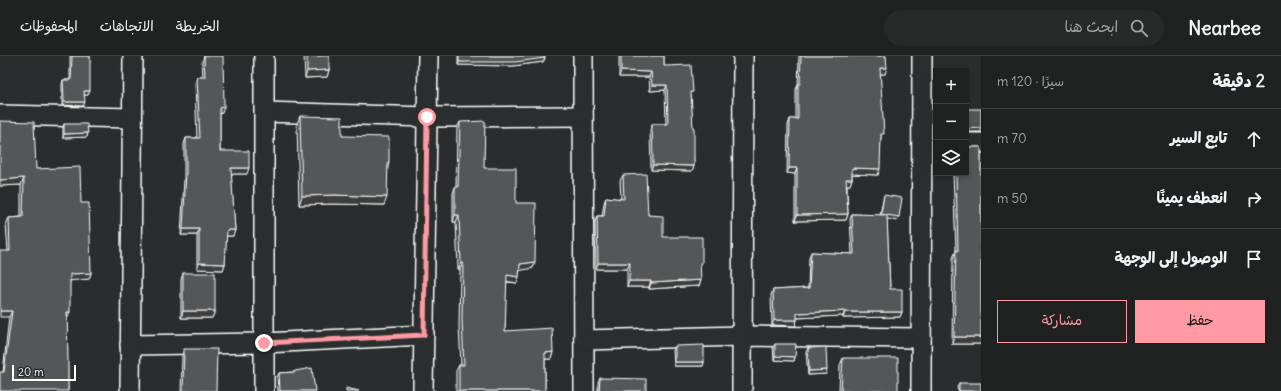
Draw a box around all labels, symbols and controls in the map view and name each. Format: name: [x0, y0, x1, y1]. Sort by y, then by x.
search box: [884, 10, 1164, 46]
text: Nearbee: [1188, 16, 1261, 40]
text: المحفوظات: [20, 17, 78, 35]
text: الاتجاهات: [100, 17, 154, 35]
text: الخريطة: [176, 17, 219, 35]
text: ابحث هنا: [1064, 17, 1118, 36]
icon: search: [1128, 17, 1150, 39]
map controls: [933, 68, 969, 176]
button: +: [933, 68, 969, 104]
text: 2 دقيقة: [1212, 70, 1265, 92]
text: سيرًا · 120 m: [997, 73, 1064, 90]
button: −: [933, 104, 969, 140]
route start: [418, 108, 436, 126]
text: تابع السير: [1170, 128, 1227, 147]
icon: ahead: [1243, 128, 1265, 150]
text: 70 m: [997, 130, 1026, 147]
button: layers: [933, 140, 969, 176]
text: انعطف يمينًا: [1156, 188, 1227, 207]
icon: right: [1243, 188, 1265, 210]
text: 50 m: [997, 190, 1028, 207]
text: الوصول إلى الوجهة: [1114, 248, 1227, 267]
icon: arrive: [1243, 248, 1265, 270]
button: مشاركة: [997, 300, 1127, 343]
button: حفظ: [1135, 300, 1265, 343]
route end: [255, 334, 273, 352]
scale bar: [12, 363, 76, 382]
text: 20 m: [18, 365, 44, 379]

